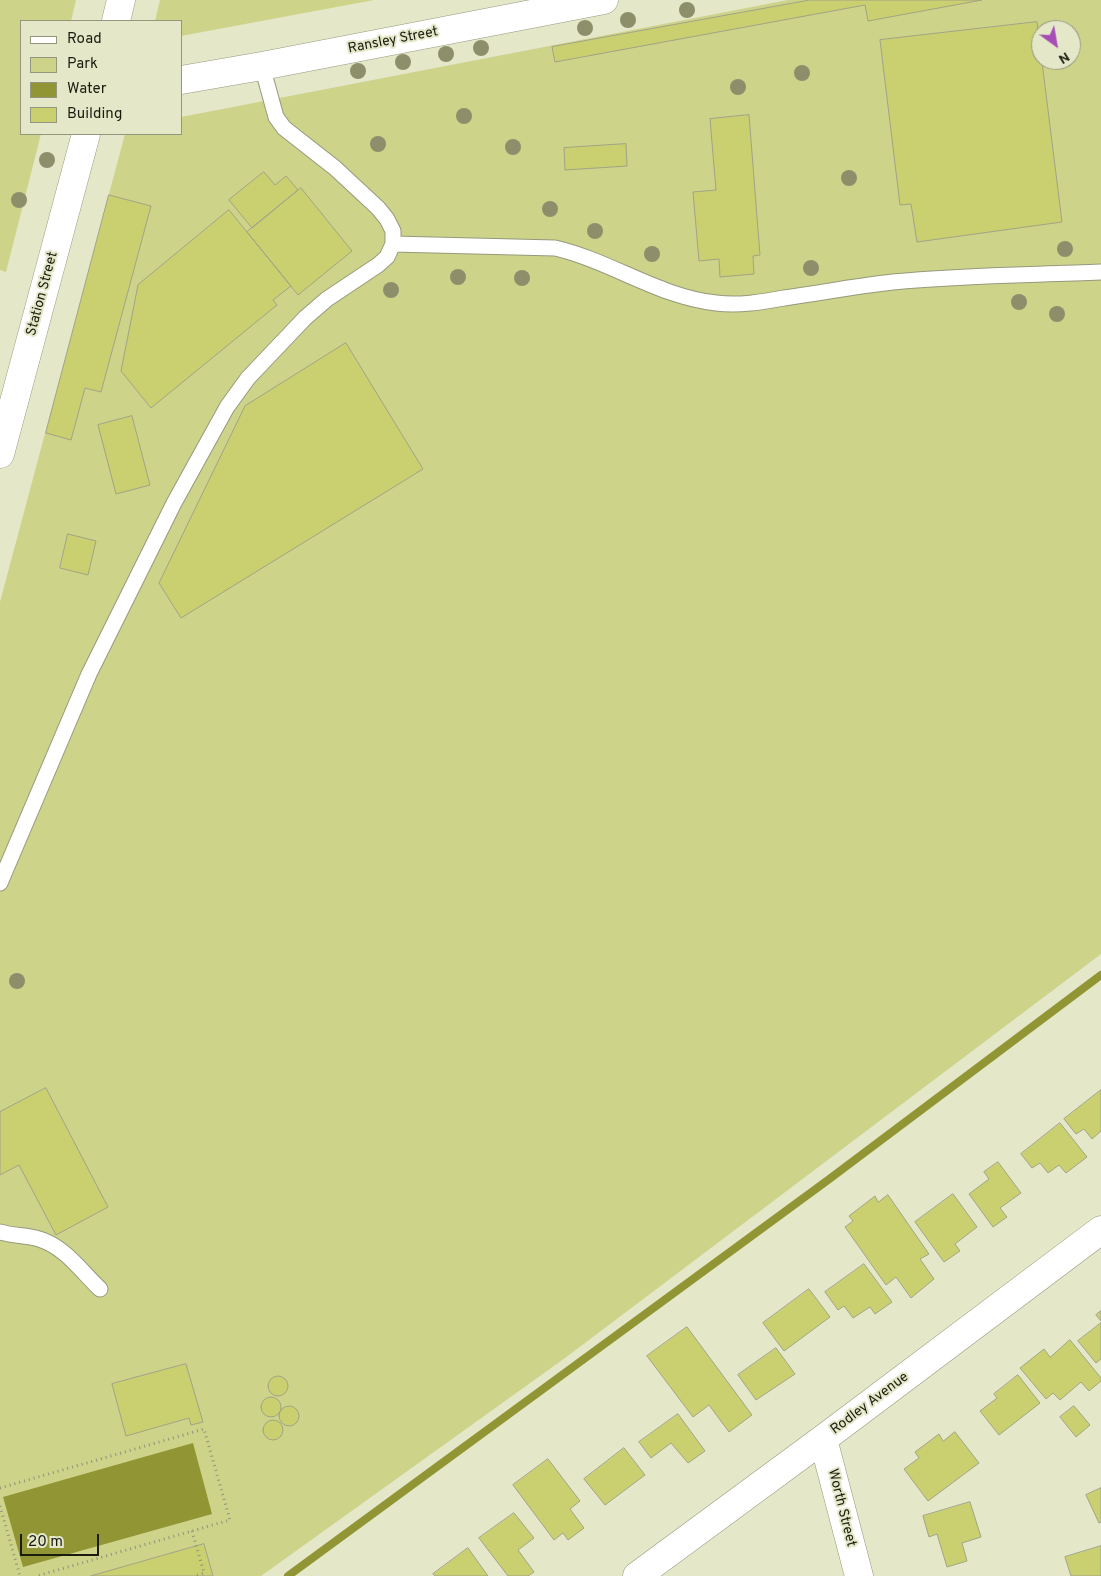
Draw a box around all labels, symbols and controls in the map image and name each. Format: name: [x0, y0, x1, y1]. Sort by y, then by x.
legend: [20, 20, 182, 135]
north arrow: [1031, 20, 1081, 70]
street label: Ransley Street: [347, 24, 439, 58]
text: Road: [67, 30, 102, 49]
text: N: [1055, 47, 1072, 67]
text: Park: [67, 55, 98, 74]
text: Water: [67, 80, 106, 99]
text: Building: [67, 105, 122, 124]
street label: Station Street: [24, 250, 62, 338]
street label: Rodley Avenue: [828, 1369, 912, 1439]
street label: Worth Street: [823, 1467, 859, 1549]
scale bar: [22, 1524, 101, 1556]
text: 20 m: [28, 1533, 63, 1552]

